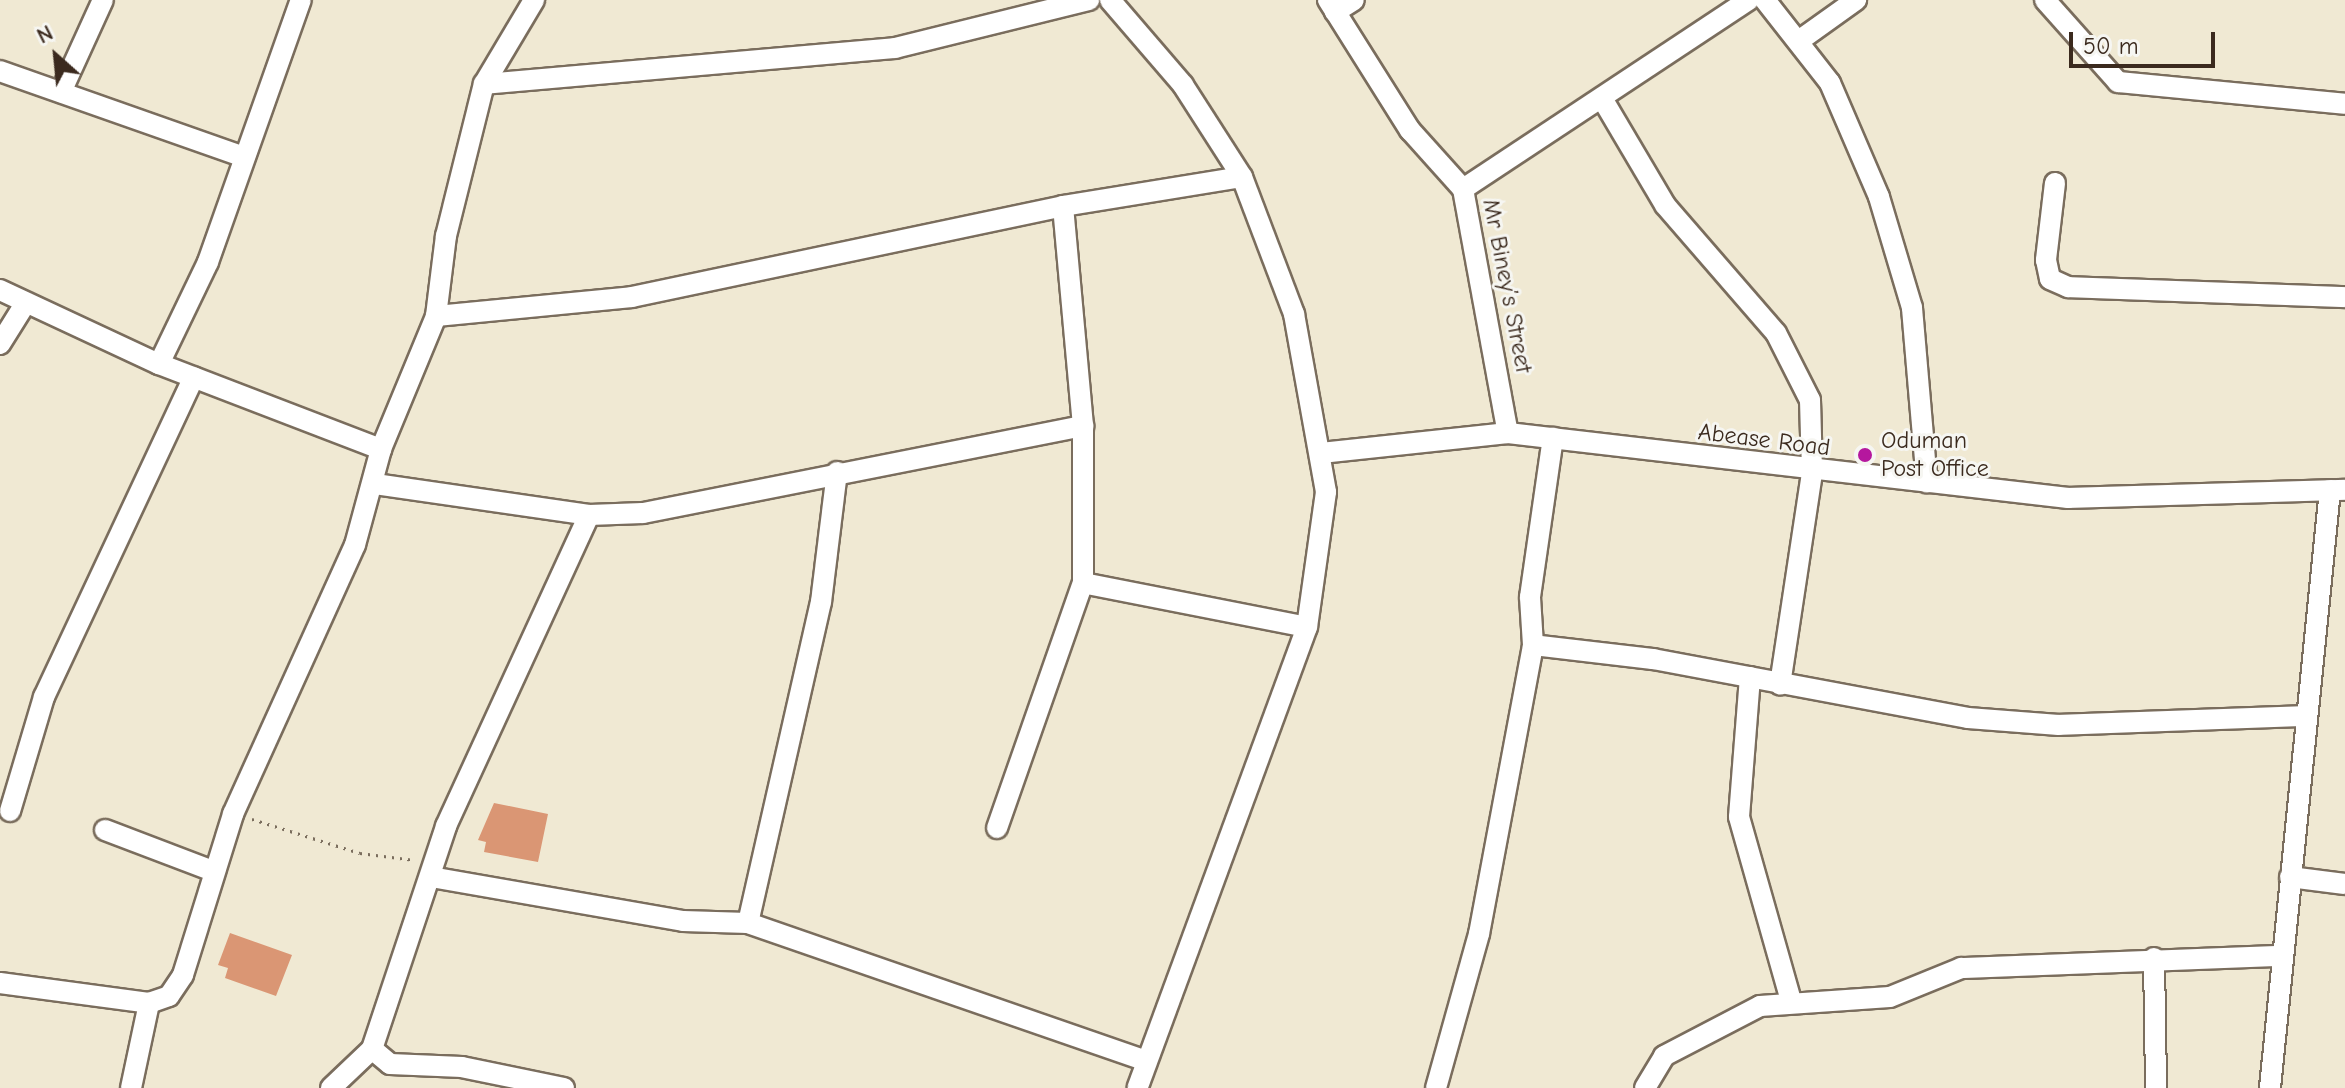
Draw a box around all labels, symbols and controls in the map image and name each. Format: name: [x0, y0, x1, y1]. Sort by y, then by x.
north arrow: [16, 16, 96, 96]
scale bar: [2073, 16, 2219, 66]
text: N: [33, 20, 57, 49]
text: 50 m: [2083, 32, 2139, 60]
street label: Mr Biney’s Street: [1476, 197, 1538, 375]
street label: Abease Road: [1696, 418, 1832, 462]
place label: Oduman Post Office: [1881, 427, 1989, 483]
marker: Oduman Post Office: [1856, 446, 1874, 464]

